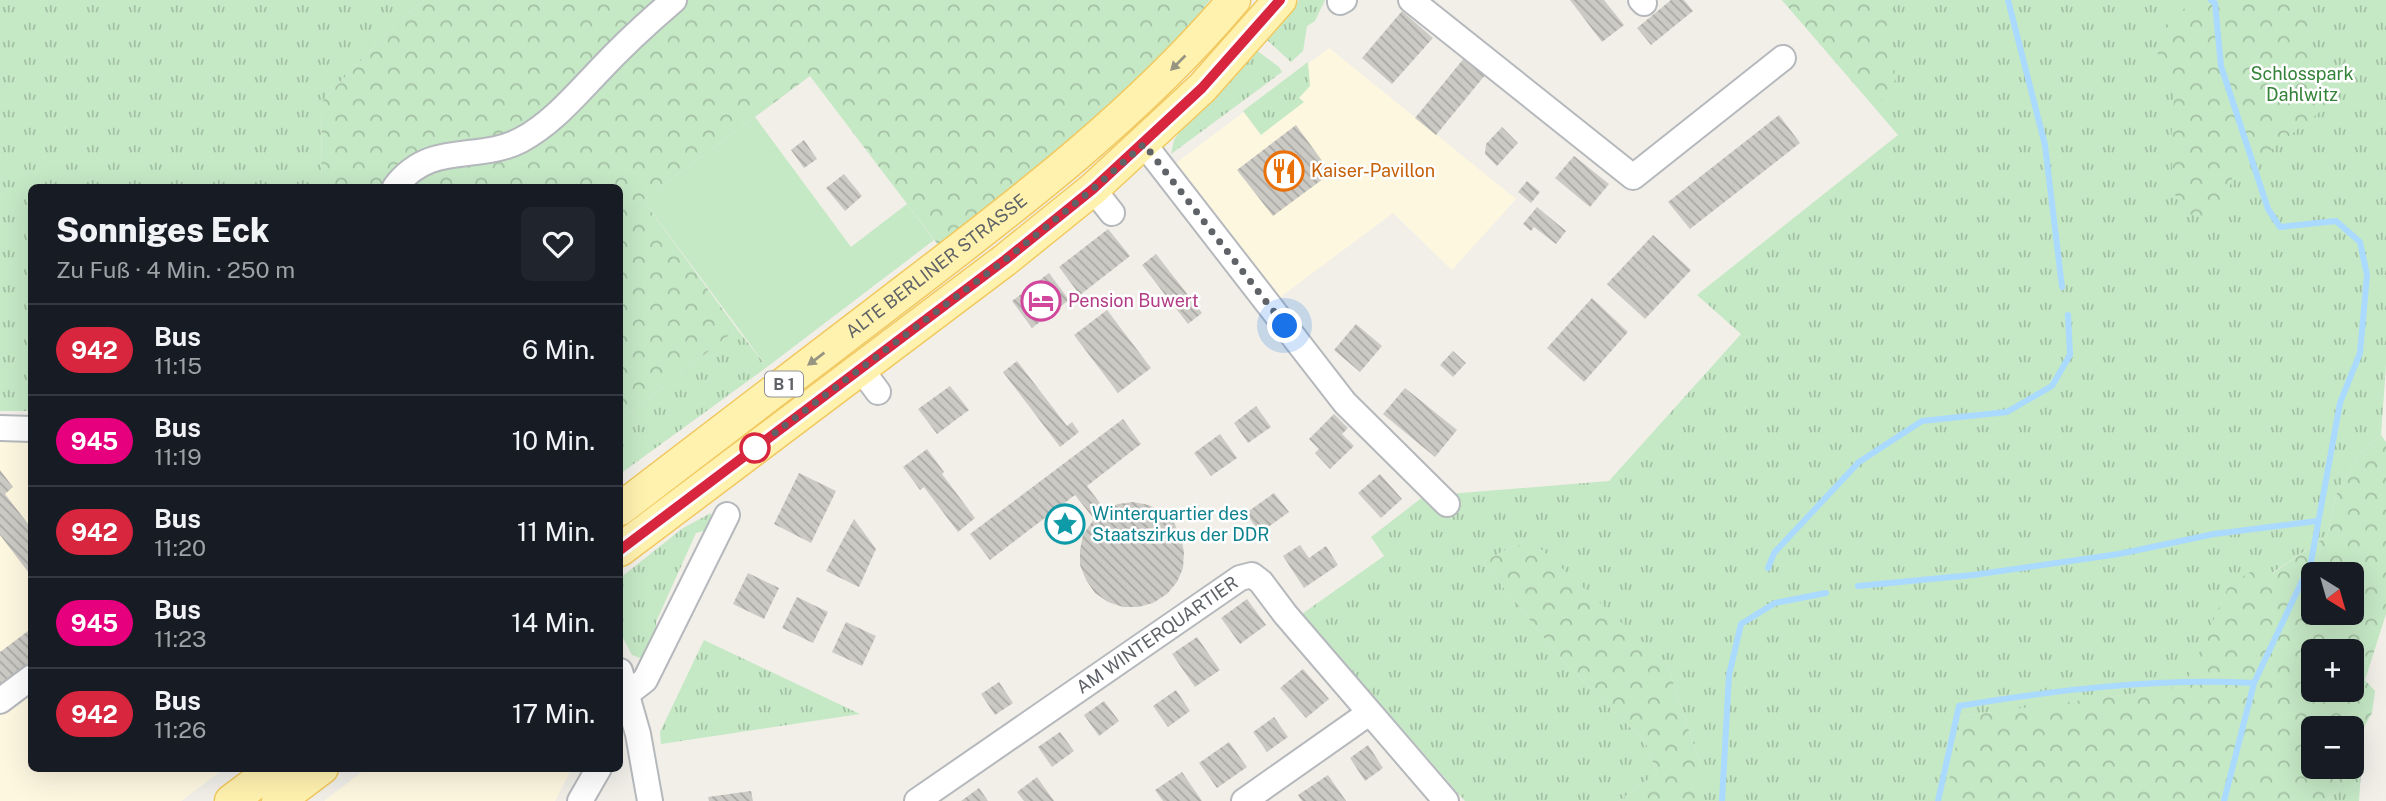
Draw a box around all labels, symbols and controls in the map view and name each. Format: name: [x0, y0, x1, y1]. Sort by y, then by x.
one-way arrow: [1170, 54, 1187, 70]
park label: Schlosspark Dahlwitz: [2250, 63, 2354, 105]
restaurant icon: Kaiser-Pavillon: [1263, 150, 1305, 192]
place label: Kaiser-Pavillon: [1311, 160, 1435, 181]
street label: ALTE BERLINER STRASSE: [842, 189, 1031, 342]
button: heart: [521, 207, 595, 281]
text: Sonniges Eck: [56, 211, 269, 249]
text: Zu Fuß · 4 Min. · 250 m: [56, 256, 295, 283]
hotel icon: Pension Buwert: [1020, 280, 1062, 322]
place label: Pension Buwert: [1068, 290, 1199, 311]
your location: [1267, 308, 1302, 343]
text: Bus: [154, 321, 201, 352]
text: 6 Min.: [522, 334, 595, 365]
text: 942: [71, 336, 118, 364]
text: 11:15: [154, 352, 202, 379]
one-way arrow: [807, 352, 825, 367]
road number: B 1: [765, 372, 803, 396]
text: Bus: [154, 412, 201, 443]
text: 10 Min.: [512, 425, 595, 456]
text: 945: [71, 427, 118, 455]
unlabelled marker: [740, 433, 770, 463]
text: 11:19: [154, 443, 202, 470]
text: Bus: [154, 503, 201, 534]
place icon: Winterquartier des Staatszirkus der DDR: [1044, 503, 1086, 545]
place label: Winterquartier des Staatszirkus der DDR: [1092, 503, 1269, 545]
text: 11 Min.: [517, 516, 595, 547]
text: 942: [71, 518, 118, 546]
text: 11:20: [154, 534, 206, 561]
north arrow: [2301, 562, 2364, 625]
map controls: [2301, 562, 2364, 779]
street label: AM WINTERQUARTIER: [1072, 572, 1242, 698]
text: Bus: [154, 594, 201, 625]
text: 14 Min.: [511, 607, 595, 638]
text: 945: [71, 609, 118, 637]
text: 11:23: [154, 625, 207, 652]
button: +: [2301, 639, 2364, 702]
text: Bus: [154, 685, 201, 716]
text: 17 Min.: [512, 698, 595, 729]
text: 942: [71, 700, 118, 728]
text: 11:26: [154, 716, 206, 743]
button: −: [2301, 716, 2364, 779]

